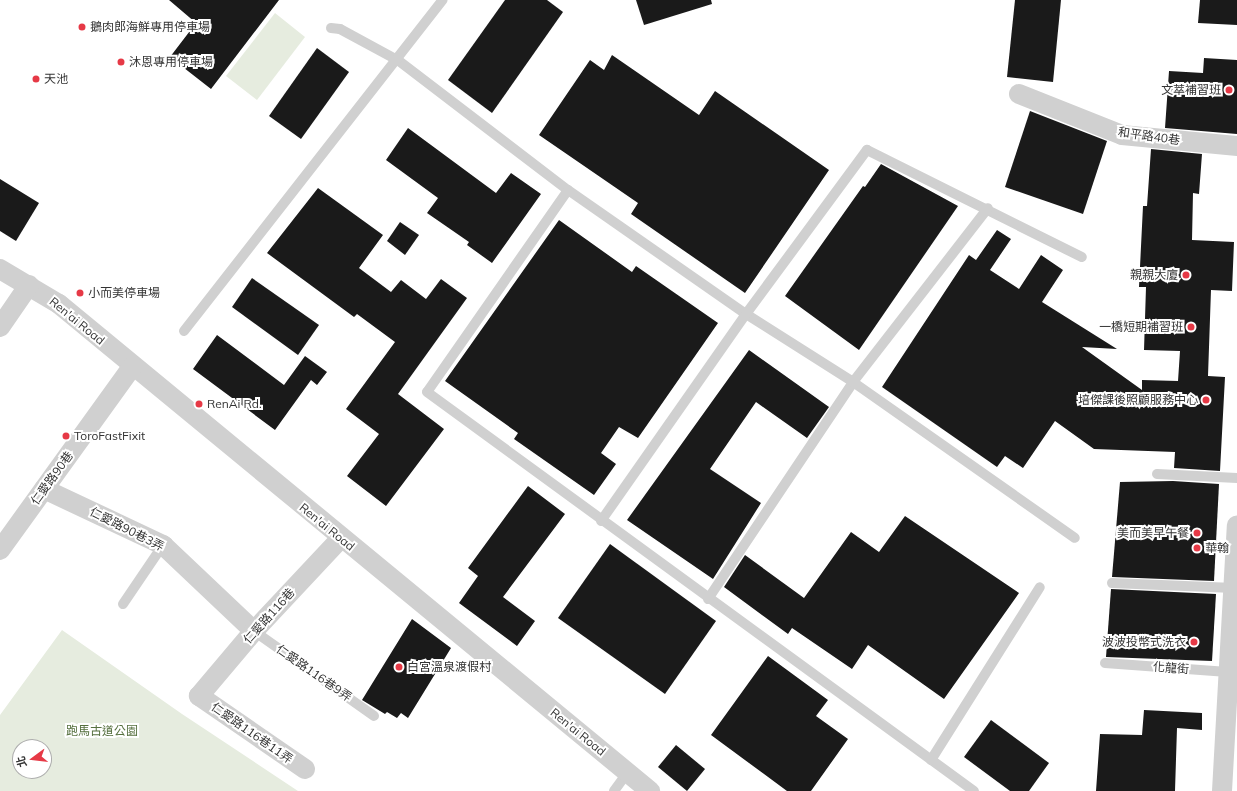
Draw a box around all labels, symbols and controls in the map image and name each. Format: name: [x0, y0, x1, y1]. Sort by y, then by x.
place label: 鵝肉郎海鮮專用停車場: [90, 20, 210, 34]
marker: 鵝肉郎海鮮專用停車場: [77, 22, 87, 32]
place label: 沐恩專用停車場: [129, 55, 213, 69]
marker: 沐恩專用停車場: [116, 57, 126, 67]
place label: 天池: [44, 72, 68, 86]
marker: 天池: [31, 74, 41, 84]
place label: 文萃補習班: [1161, 83, 1221, 97]
marker: 文萃補習班: [1224, 85, 1234, 95]
street label: 和平路40巷: [1117, 125, 1181, 147]
place label: 親親大廈: [1130, 268, 1178, 282]
marker: 親親大廈: [1181, 270, 1191, 280]
place label: 小而美停車場: [88, 286, 160, 300]
marker: 小而美停車場: [75, 288, 85, 298]
street label: Ren'ai Road: [46, 294, 108, 348]
place label: 一橋短期補習班: [1099, 320, 1183, 334]
marker: 一橋短期補習班: [1186, 322, 1196, 332]
place label: 培傑課後照顧服務中心: [1078, 393, 1198, 407]
marker: 培傑課後照顧服務中心: [1201, 395, 1211, 405]
place label: RenAi Rd.: [207, 397, 262, 411]
marker: RenAi Rd.: [194, 399, 204, 409]
place label: ToroFastFixit: [74, 429, 145, 443]
marker: ToroFastFixit: [61, 431, 71, 441]
street label: 仁愛路90巷: [28, 449, 76, 507]
street label: Ren'ai Road: [296, 500, 358, 554]
street label: 仁愛路90巷3弄: [87, 504, 167, 554]
place label: 美而美早午餐: [1117, 526, 1189, 540]
marker: 美而美早午餐: [1192, 528, 1202, 538]
place label: 華翰: [1205, 541, 1229, 555]
marker: 華翰: [1192, 543, 1202, 553]
street label: 仁愛路116巷: [240, 585, 298, 647]
place label: 波波投幣式洗衣: [1102, 635, 1186, 649]
marker: 波波投幣式洗衣: [1189, 637, 1199, 647]
street label: 仁愛路116巷9弄: [273, 642, 355, 704]
place label: 白宮溫泉渡假村: [407, 660, 491, 674]
street label: 化龍街: [1153, 660, 1189, 676]
marker: 白宮溫泉渡假村: [394, 662, 404, 672]
street label: 仁愛路116巷11弄: [209, 700, 295, 766]
street label: Ren'ai Road: [547, 705, 609, 759]
park label: 跑馬古道公園: [66, 724, 138, 738]
north arrow: [12, 739, 52, 779]
text: 北: [13, 755, 30, 769]

